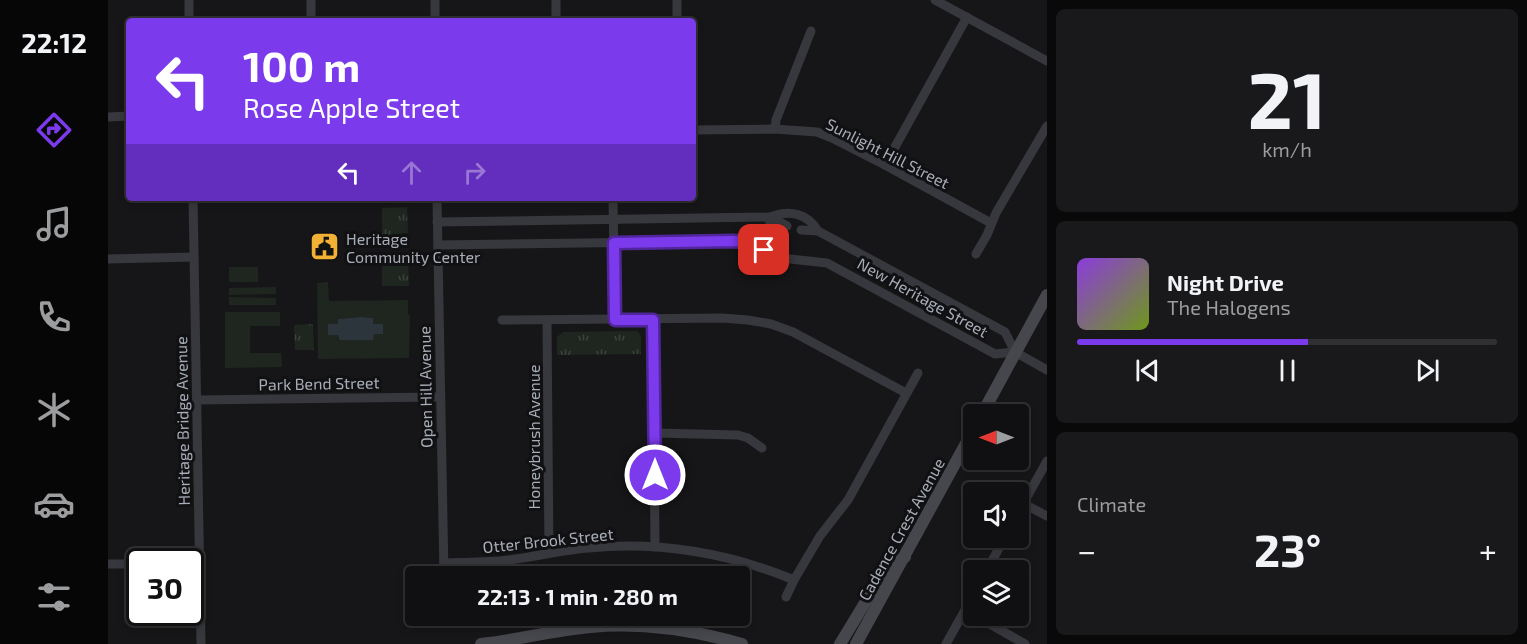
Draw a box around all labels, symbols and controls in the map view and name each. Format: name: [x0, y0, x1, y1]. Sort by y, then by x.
text: 22:12: [21, 26, 87, 58]
text: 100 m: [243, 40, 360, 90]
icon: left: [144, 42, 222, 120]
text: 21: [1247, 51, 1327, 145]
text: Rose Apple Street: [243, 91, 460, 123]
icon: directions: [33, 109, 75, 151]
street label: Sunlight Hill Street: [823, 114, 953, 192]
text: km/h: [1262, 137, 1312, 161]
icon: left: [332, 156, 365, 189]
icon: ahead: [395, 156, 428, 189]
icon: right: [458, 156, 491, 189]
icon: music: [33, 203, 75, 245]
pin: [738, 224, 789, 275]
place label: Heritage Community Center: [346, 229, 481, 266]
public building icon: Heritage Community Center: [309, 231, 341, 263]
icon: arrive: [747, 233, 780, 266]
street label: New Heritage Street: [854, 253, 992, 341]
text: Night Drive: [1167, 269, 1284, 295]
text: The Halogens: [1167, 295, 1291, 319]
icon: phone: [33, 296, 75, 338]
street label: Open Hill Avenue: [414, 326, 436, 448]
street label: Heritage Bridge Avenue: [171, 336, 193, 506]
icon: previous: [1131, 354, 1164, 387]
icon: pause: [1271, 354, 1304, 387]
icon: next: [1411, 354, 1444, 387]
street label: Honeybrush Avenue: [524, 365, 543, 509]
street label: Park Bend Street: [258, 372, 380, 394]
icon: climate: [33, 389, 75, 431]
north arrow: [963, 404, 1029, 470]
map controls: [963, 404, 1029, 626]
position arrow: [623, 443, 687, 507]
street label: Cadence Crest Avenue: [854, 455, 948, 603]
button: sound: [963, 482, 1029, 548]
icon: car: [33, 483, 75, 525]
text: Climate: [1077, 492, 1146, 516]
text: 23°: [1254, 522, 1321, 576]
street label: Otter Brook Street: [482, 524, 614, 556]
text: −: [1077, 530, 1096, 570]
text: +: [1479, 530, 1497, 570]
speed limit sign: 30: [126, 548, 204, 626]
button: layers: [963, 560, 1029, 626]
icon: filters: [33, 576, 75, 618]
text: 22:13 · 1 min · 280 m: [477, 583, 678, 609]

